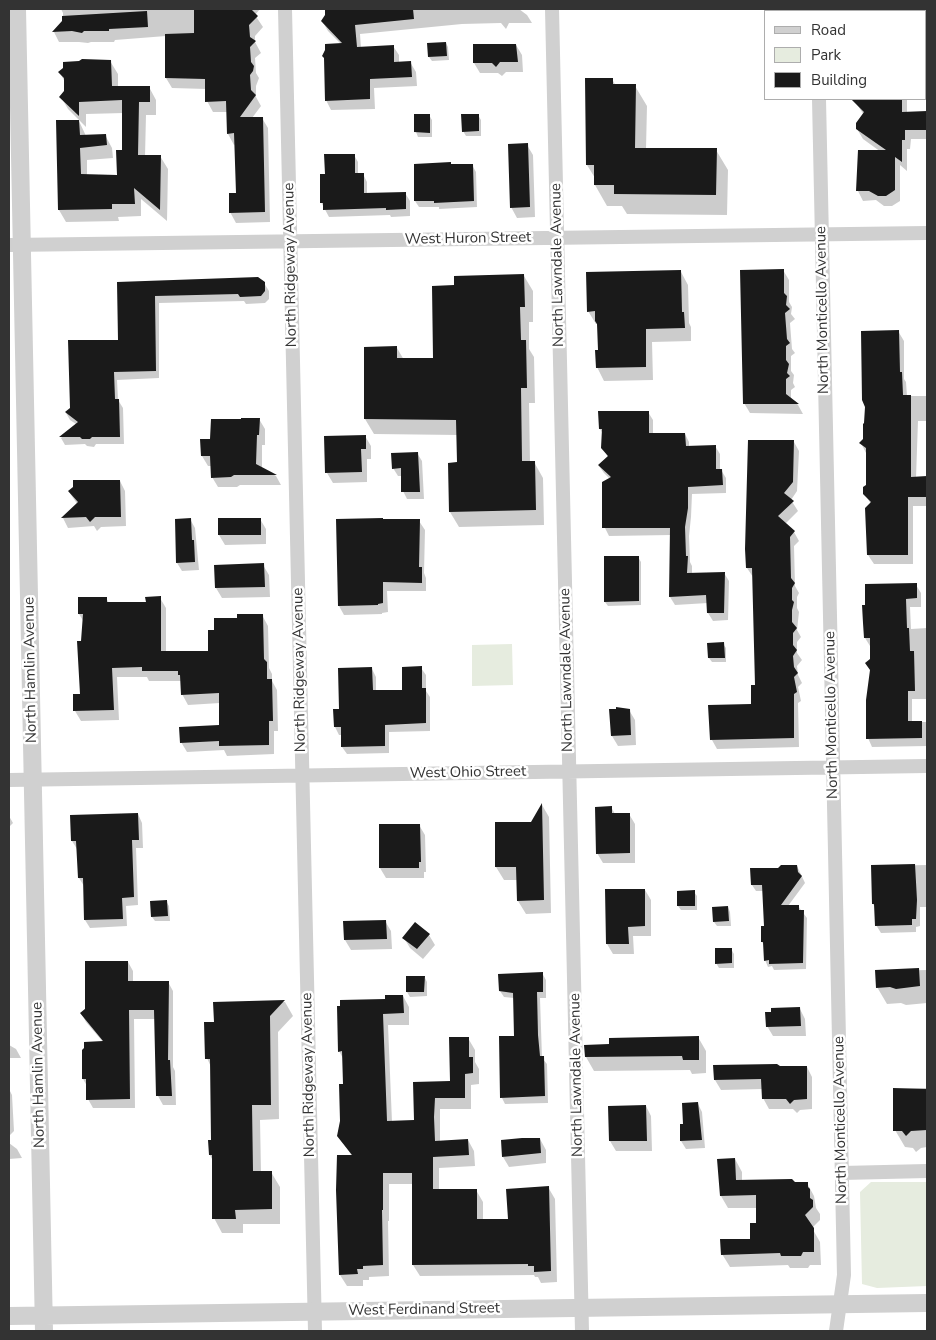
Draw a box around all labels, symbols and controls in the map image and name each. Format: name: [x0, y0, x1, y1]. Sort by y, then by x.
legend: [764, 10, 926, 100]
text: Road: [811, 20, 846, 40]
text: Park: [811, 45, 841, 65]
text: Building: [811, 70, 867, 90]
street label: North Ridgeway Avenue: [281, 182, 301, 348]
street label: North Lawndale Avenue: [548, 183, 568, 347]
street label: North Monticello Avenue: [813, 226, 833, 394]
street label: West Huron Street: [405, 229, 531, 249]
street label: North Ridgeway Avenue: [290, 587, 310, 753]
street label: North Lawndale Avenue: [557, 588, 577, 752]
street label: North Hamlin Avenue: [21, 597, 41, 743]
street label: North Monticello Avenue: [822, 631, 842, 799]
street label: West Ohio Street: [410, 763, 526, 783]
street label: North Ridgeway Avenue: [299, 992, 319, 1158]
street label: North Lawndale Avenue: [567, 993, 587, 1157]
street label: North Hamlin Avenue: [29, 1002, 49, 1148]
street label: North Monticello Avenue: [831, 1036, 851, 1204]
street label: West Ferdinand Street: [348, 1300, 500, 1320]

